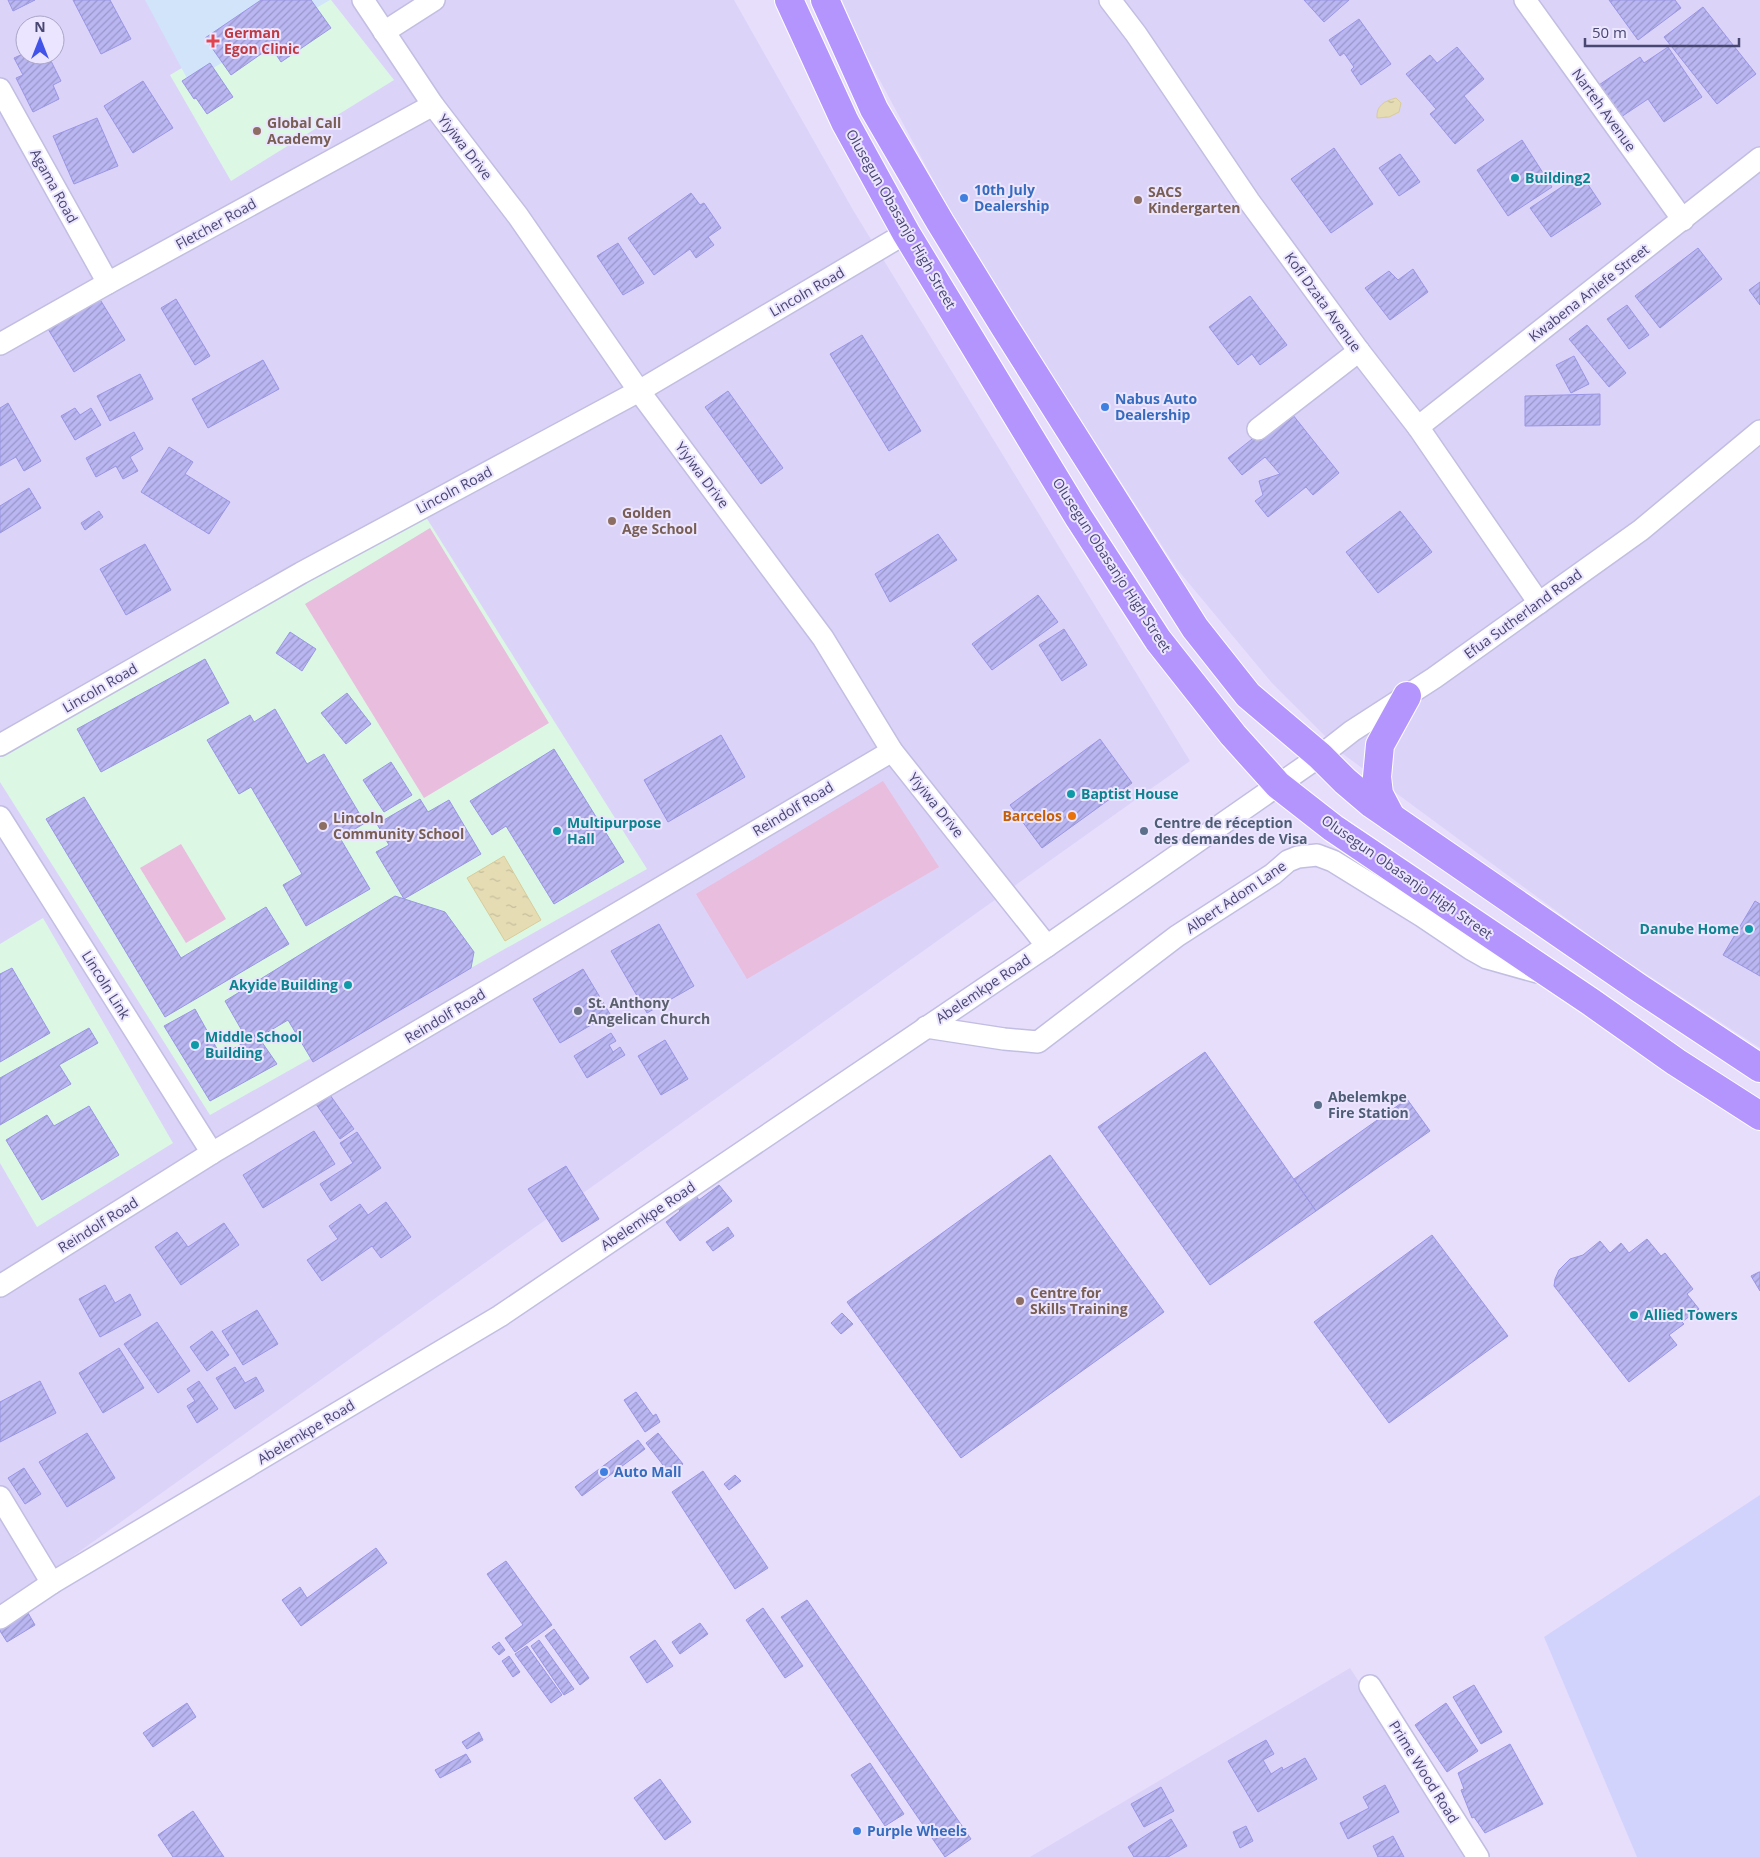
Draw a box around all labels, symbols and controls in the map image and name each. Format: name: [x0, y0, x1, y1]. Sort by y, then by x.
north arrow: [15, 15, 65, 65]
scale bar: [1585, 15, 1739, 47]
text: N: [34, 17, 46, 36]
text: 50 m: [1592, 22, 1627, 42]
place label: German Egon Clinic: [224, 23, 299, 58]
marker: German Egon Clinic: [206, 34, 220, 48]
street label: Narteh Avenue: [1568, 65, 1641, 155]
street label: Yiyiwa Drive: [434, 110, 497, 184]
place label: Global Call Academy: [267, 113, 341, 148]
marker: Global Call Academy: [251, 125, 263, 137]
street label: Olusegun Obasanjo High Street: [842, 125, 961, 312]
street label: Agama Road: [26, 145, 83, 226]
place label: Building2: [1525, 168, 1590, 187]
marker: Building2: [1509, 172, 1521, 184]
place label: 10th July Dealership: [974, 180, 1049, 215]
place label: SACS Kindergarten: [1148, 182, 1241, 217]
marker: 10th July Dealership: [958, 192, 970, 204]
street label: Fletcher Road: [172, 194, 260, 254]
marker: SACS Kindergarten: [1132, 194, 1144, 206]
street label: Kwabena Aniefe Street: [1525, 240, 1653, 346]
street label: Kofi Dzata Avenue: [1281, 248, 1366, 355]
street label: Lincoln Road: [766, 262, 848, 321]
place label: Nabus Auto Dealership: [1115, 389, 1197, 424]
marker: Nabus Auto Dealership: [1099, 401, 1111, 413]
street label: Yiyiwa Drive: [671, 438, 734, 512]
street label: Lincoln Road: [412, 462, 495, 518]
street label: Olusegun Obasanjo High Street: [1049, 474, 1176, 656]
place label: Golden Age School: [622, 503, 697, 538]
marker: Golden Age School: [606, 515, 618, 527]
street label: Efua Sutherland Road: [1460, 564, 1585, 663]
street label: Lincoln Road: [59, 658, 141, 717]
street label: Yiyiwa Drive: [904, 768, 969, 841]
street label: Reindolf Road: [749, 777, 837, 840]
place label: Baptist House: [1081, 784, 1179, 803]
marker: Baptist House: [1065, 788, 1077, 800]
place label: Barcelos: [1002, 806, 1062, 825]
place label: Lincoln Community School: [333, 808, 464, 843]
marker: Barcelos: [1066, 810, 1078, 822]
street label: Olusegun Obasanjo High Street: [1318, 810, 1497, 943]
place label: Multipurpose Hall: [567, 813, 661, 848]
place label: Centre de réception des demandes de Visa: [1154, 813, 1308, 848]
marker: Lincoln Community School: [317, 820, 329, 832]
marker: Multipurpose Hall: [551, 825, 563, 837]
marker: Centre de réception des demandes de Visa: [1138, 825, 1150, 837]
street label: Albert Adom Lane: [1182, 856, 1290, 937]
place label: Danube Home: [1640, 919, 1739, 938]
marker: Danube Home: [1743, 923, 1755, 935]
street label: Lincoln Link: [78, 947, 135, 1023]
street label: Abelemkpe Road: [932, 950, 1034, 1027]
place label: Akyide Building: [229, 975, 338, 994]
marker: Akyide Building: [342, 979, 354, 991]
street label: Reindolf Road: [401, 984, 489, 1047]
place label: St. Anthony Angelican Church: [588, 993, 710, 1028]
marker: St. Anthony Angelican Church: [572, 1005, 584, 1017]
place label: Middle School Building: [205, 1027, 302, 1062]
marker: Middle School Building: [189, 1039, 201, 1051]
place label: Abelemkpe Fire Station: [1328, 1087, 1409, 1122]
marker: Abelemkpe Fire Station: [1312, 1099, 1324, 1111]
street label: Abelemkpe Road: [597, 1177, 699, 1254]
street label: Reindolf Road: [54, 1192, 141, 1257]
place label: Centre for Skills Training: [1030, 1283, 1128, 1318]
marker: Centre for Skills Training: [1014, 1295, 1026, 1307]
place label: Allied Towers: [1644, 1305, 1738, 1324]
marker: Allied Towers: [1628, 1309, 1640, 1321]
street label: Abelemkpe Road: [254, 1395, 358, 1468]
place label: Auto Mall: [614, 1462, 681, 1481]
marker: Auto Mall: [598, 1466, 610, 1478]
street label: Prime Wood Road: [1385, 1717, 1464, 1827]
place label: Purple Wheels: [867, 1821, 967, 1840]
marker: Purple Wheels: [851, 1825, 863, 1837]

